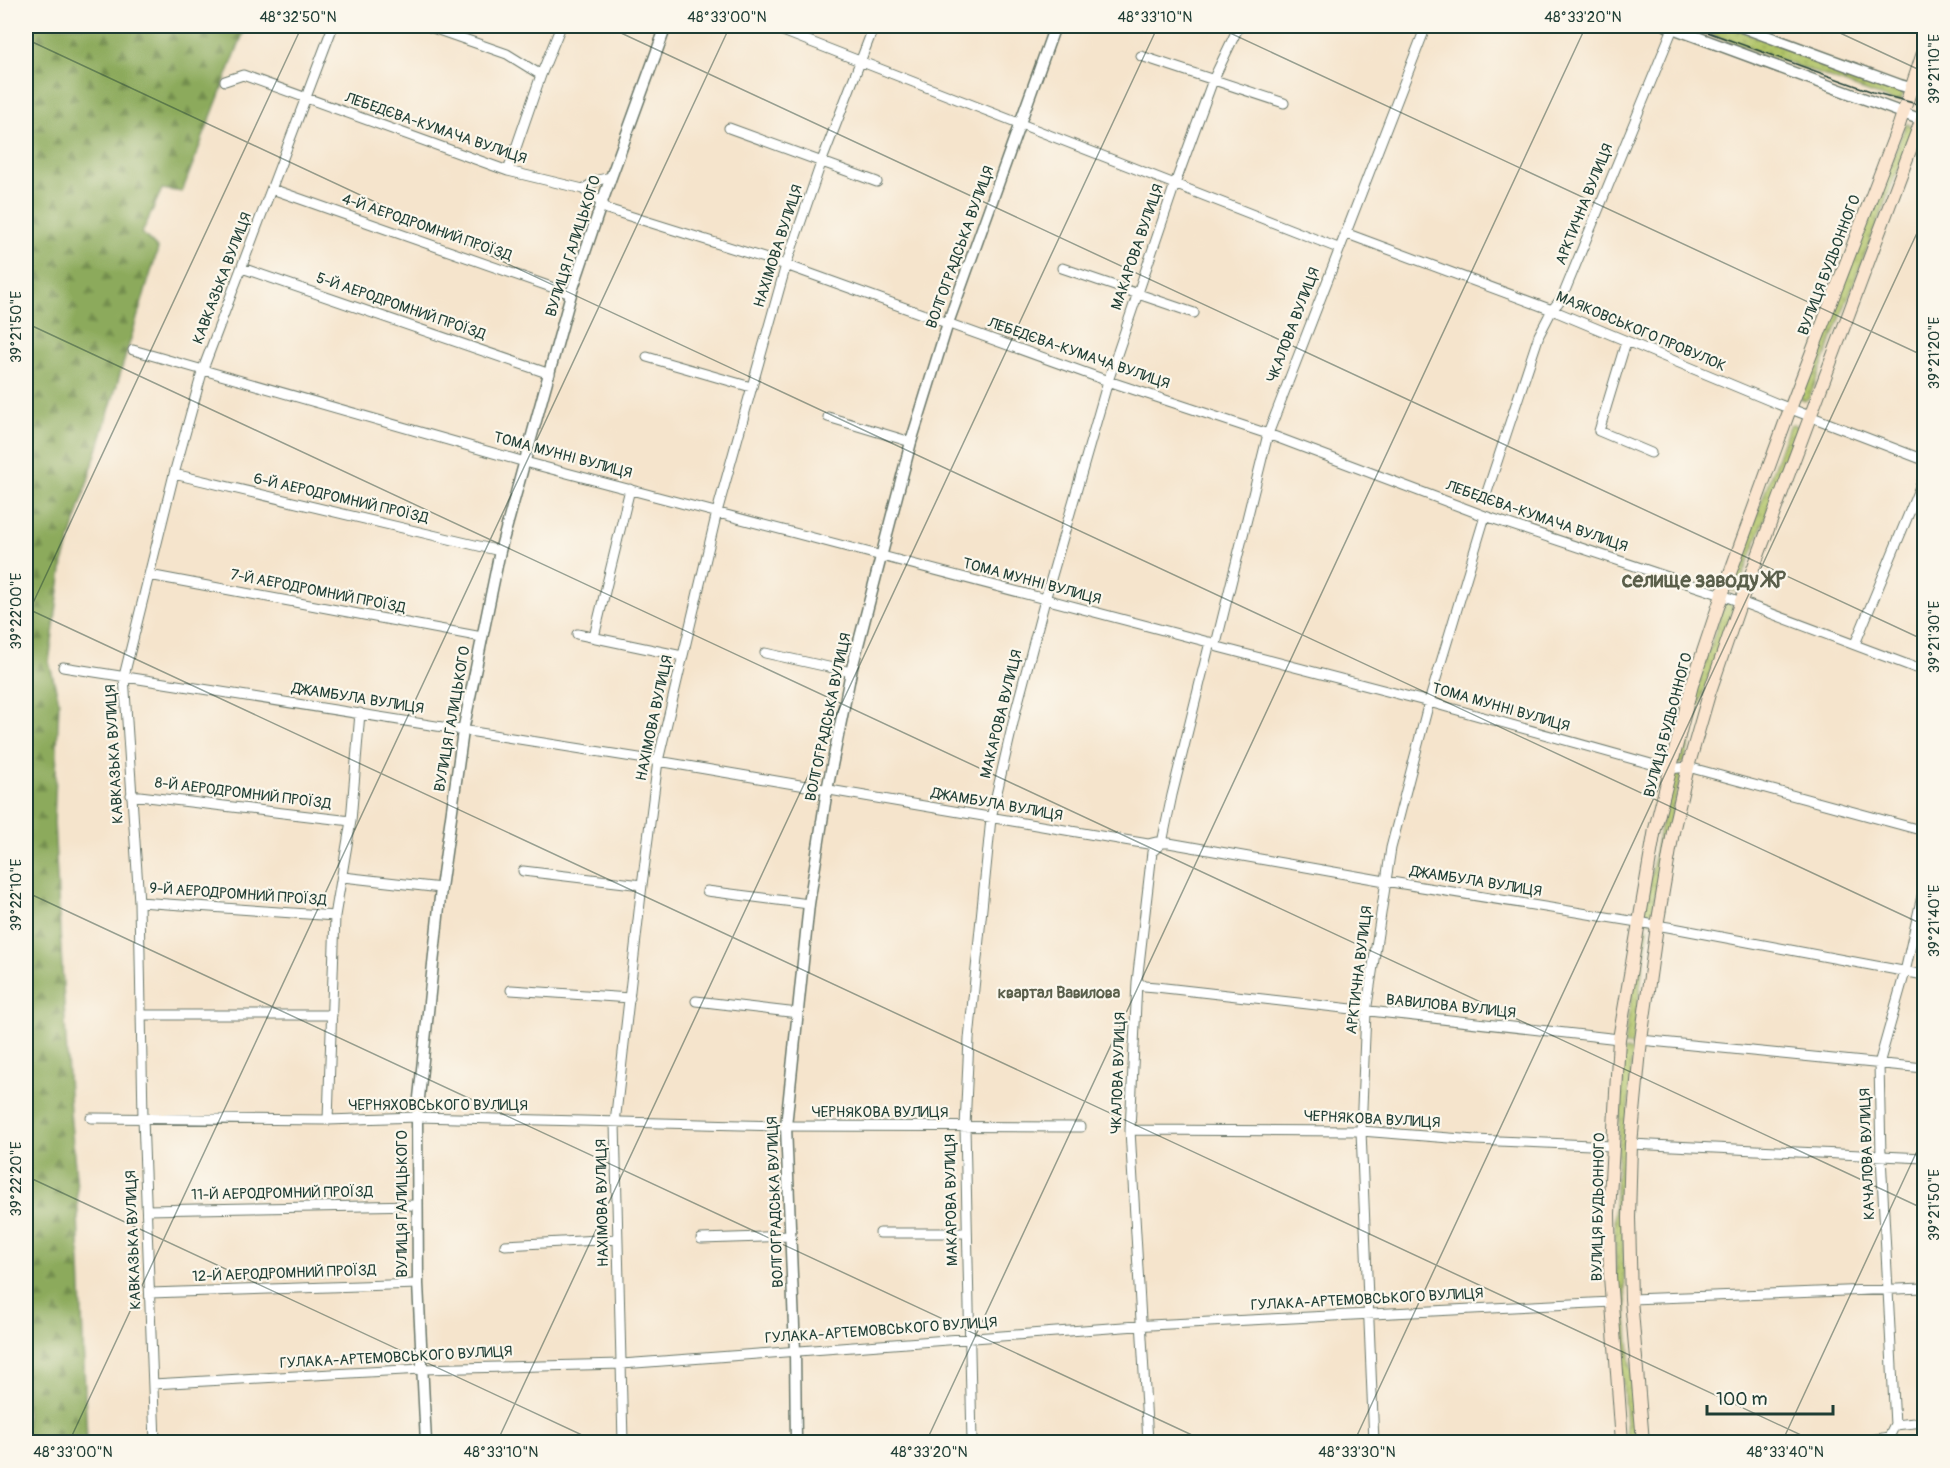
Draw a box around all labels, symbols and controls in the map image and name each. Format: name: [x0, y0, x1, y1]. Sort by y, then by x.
text: 48°32'50"N: [259, 8, 337, 27]
text: 48°33'00"N: [687, 8, 767, 27]
text: 48°33'10"N: [1118, 8, 1192, 27]
text: 48°33'20"N: [1544, 8, 1622, 27]
text: 39°21'10"E: [1925, 34, 1944, 104]
street label: ЛЕБЕДЄВА-КУМАЧА ВУЛИЦЯ: [341, 88, 529, 169]
street label: АРКТИЧНА ВУЛИЦЯ: [1551, 141, 1618, 268]
street label: ВОЛГОГРАДСЬКА ВУЛИЦЯ: [922, 163, 999, 331]
street label: ВУЛИЦЯ ГАЛИЦЬКОГО: [542, 173, 605, 319]
street label: НАХІМОВА ВУЛИЦЯ: [750, 182, 807, 310]
street label: МАКАРОВА ВУЛИЦЯ: [1107, 182, 1168, 313]
street label: 4-Й АЕРОДРОМНИЙ ПРОЇЗД: [339, 189, 515, 266]
street label: ВУЛИЦЯ БУДЬОННОГО: [1794, 192, 1865, 338]
street label: КАВКАЗЬКА ВУЛИЦЯ: [189, 210, 256, 347]
street label: ЧКАЛОВА ВУЛИЦЯ: [1263, 265, 1324, 386]
street label: 5-Й АЕРОДРОМНИЙ ПРОЇЗД: [314, 269, 489, 345]
street label: МАЯКОВСЬКОГО ПРОВУЛОК: [1553, 287, 1729, 376]
text: 39°21'50"E: [7, 291, 26, 363]
street label: ЛЕБЕДЄВА-КУМАЧА ВУЛИЦЯ: [984, 313, 1172, 394]
text: 39°21'20"E: [1925, 317, 1944, 389]
street label: ТОМА МУННІ ВУЛИЦЯ: [491, 428, 634, 483]
street label: 6-Й АЕРОДРОМНИЙ ПРОЇЗД: [252, 469, 431, 528]
street label: ЛЕБЕДЄВА-КУМАЧА ВУЛИЦЯ: [1442, 476, 1630, 557]
street label: ТОМА МУННІ ВУЛИЦЯ: [960, 554, 1103, 609]
street label: 7-Й АЕРОДРОМНИЙ ПРОЇЗД: [229, 565, 408, 618]
district label: селище заводу ЖР: [1621, 567, 1787, 594]
text: 39°22'00"E: [7, 572, 26, 649]
text: 39°21'30"E: [1925, 601, 1944, 673]
street label: ВОЛГОГРАДСЬКА ВУЛИЦЯ: [801, 631, 856, 803]
street label: ВУЛИЦЯ ГАЛИЦЬКОГО: [430, 645, 475, 793]
street label: МАКАРОВА ВУЛИЦЯ: [976, 648, 1027, 781]
street label: ВУЛИЦЯ БУДЬОННОГО: [1640, 651, 1697, 799]
street label: НАХІМОВА ВУЛИЦЯ: [632, 653, 677, 783]
street label: ДЖАМБУЛА ВУЛИЦЯ: [290, 679, 425, 718]
street label: ТОМА МУННІ ВУЛИЦЯ: [1430, 679, 1572, 736]
street label: КАВКАЗЬКА ВУЛИЦЯ: [101, 684, 128, 824]
street label: 8-Й АЕРОДРОМНИЙ ПРОЇЗД: [154, 773, 333, 814]
street label: ДЖАМБУЛА ВУЛИЦЯ: [929, 783, 1064, 825]
text: 39°22'10"E: [7, 859, 26, 931]
street label: ДЖАМБУЛА ВУЛИЦЯ: [1408, 862, 1543, 901]
street label: 9-Й АЕРОДРОМНИЙ ПРОЇЗД: [149, 879, 328, 910]
text: 39°21'40"E: [1925, 884, 1944, 957]
street label: АРКТИЧНА ВУЛИЦЯ: [1342, 905, 1377, 1035]
district label: квартал Вавилова: [998, 983, 1121, 1003]
street label: ВАВИЛОВА ВУЛИЦЯ: [1385, 990, 1517, 1023]
street label: ЧКАЛОВА ВУЛИЦЯ: [1107, 1012, 1130, 1134]
street label: КАЧАЛОВА ВУЛИЦЯ: [1856, 1088, 1879, 1220]
street label: ЧЕРНЯХОВСЬКОГО ВУЛИЦЯ: [348, 1096, 528, 1115]
street label: ЧЕРНЯКОВА ВУЛИЦЯ: [812, 1103, 948, 1122]
street label: ЧЕРНЯКОВА ВУЛИЦЯ: [1303, 1106, 1441, 1133]
street label: ВОЛГОГРАДСЬКА ВУЛИЦЯ: [763, 1116, 788, 1288]
street label: ВУЛИЦЯ ГАЛИЦЬКОГО: [393, 1130, 412, 1278]
street label: ВУЛИЦЯ БУДЬОННОГО: [1588, 1132, 1609, 1282]
street label: МАКАРОВА ВУЛИЦЯ: [941, 1134, 962, 1266]
street label: НАХІМОВА ВУЛИЦЯ: [592, 1139, 613, 1267]
text: 39°22'20"E: [7, 1141, 26, 1216]
text: 39°21'50"E: [1925, 1169, 1944, 1241]
street label: КАВКАЗЬКА ВУЛИЦЯ: [122, 1170, 145, 1310]
street label: 11-Й АЕРОДРОМНИЙ ПРОЇЗД: [191, 1182, 374, 1205]
street label: 12-Й АЕРОДРОМНИЙ ПРОЇЗД: [192, 1261, 377, 1286]
street label: ГУЛАКА-АРТЕМОВСЬКОГО ВУЛИЦЯ: [1250, 1284, 1484, 1315]
street label: ГУЛАКА-АРТЕМОВСЬКОГО ВУЛИЦЯ: [764, 1313, 998, 1348]
street label: ГУЛАКА-АРТЕМОВСЬКОГО ВУЛИЦЯ: [279, 1342, 513, 1373]
scale bar: [1707, 1378, 1833, 1416]
text: 100 m: [1716, 1388, 1768, 1411]
text: 48°33'00"N: [33, 1443, 113, 1462]
text: 48°33'10"N: [464, 1443, 538, 1462]
text: 48°33'20"N: [890, 1443, 968, 1462]
text: 48°33'30"N: [1318, 1443, 1396, 1462]
text: 48°33'40"N: [1746, 1443, 1824, 1462]

